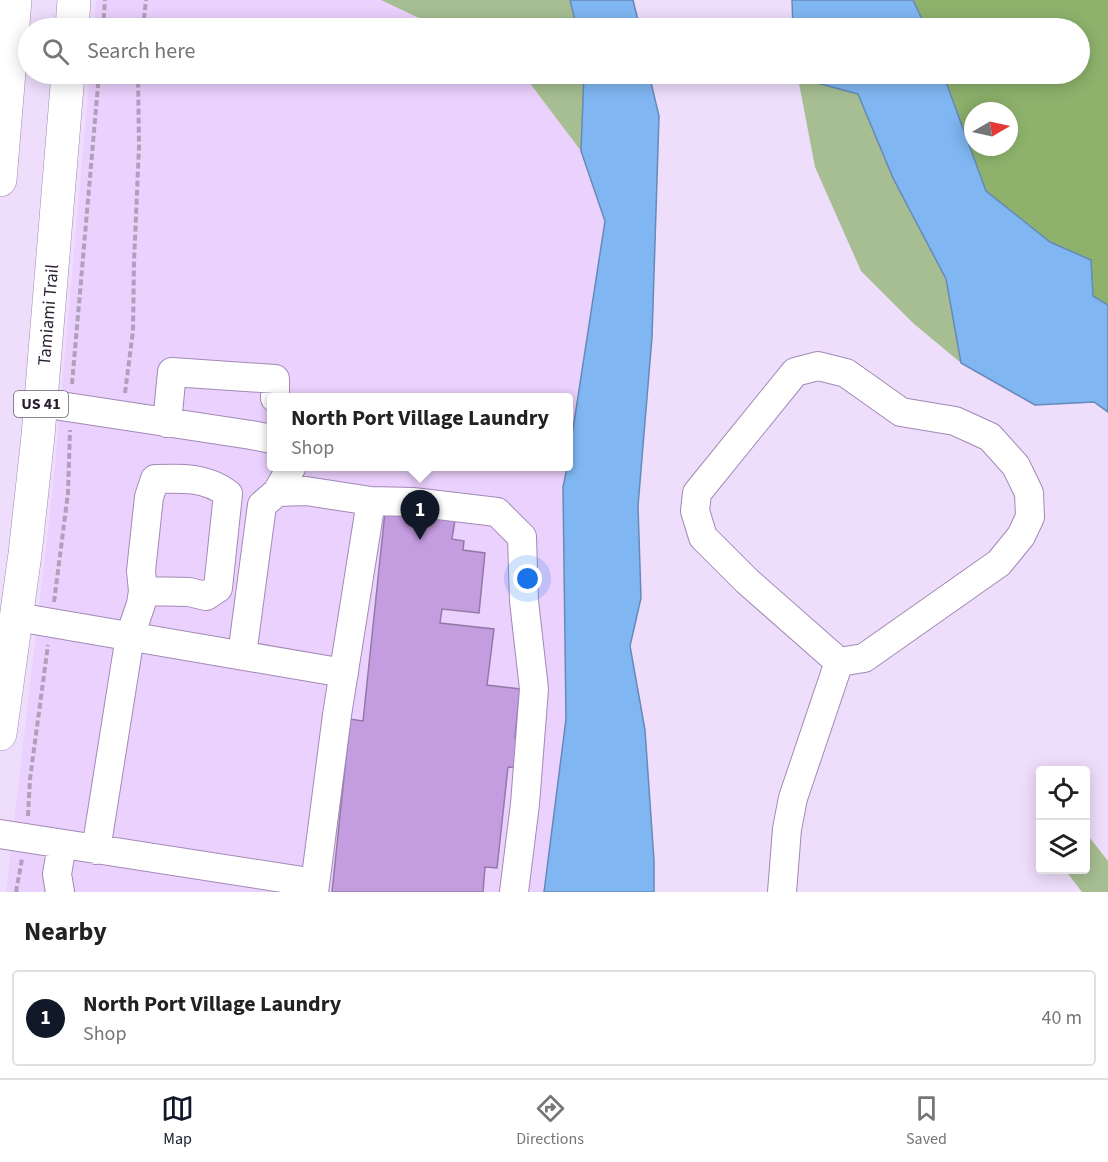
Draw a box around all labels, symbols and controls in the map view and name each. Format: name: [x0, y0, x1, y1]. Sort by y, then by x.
search box: [18, 18, 1090, 84]
icon: search: [39, 35, 72, 68]
text: Search here: [87, 35, 195, 67]
north arrow: [964, 102, 1018, 156]
street label: Tamiami Trail: [31, 263, 65, 367]
road number: US 41: [14, 391, 68, 417]
popup: [267, 393, 573, 471]
text: North Port Village Laundry: [291, 402, 549, 434]
text: Shop: [291, 434, 334, 462]
pin: 1: [400, 490, 440, 540]
your location: [513, 564, 542, 593]
map controls: [1036, 766, 1090, 874]
button: locate: [1036, 766, 1090, 820]
button: layers: [1036, 820, 1090, 874]
text: Nearby: [24, 913, 107, 950]
text: North Port Village Laundry: [83, 988, 341, 1020]
text: 1: [40, 1004, 51, 1032]
text: 40 m: [1042, 1004, 1082, 1032]
text: Shop: [83, 1020, 127, 1048]
tab: Map: [161, 1092, 194, 1150]
tab: Directions: [516, 1092, 584, 1150]
tab: Saved: [906, 1092, 947, 1150]

